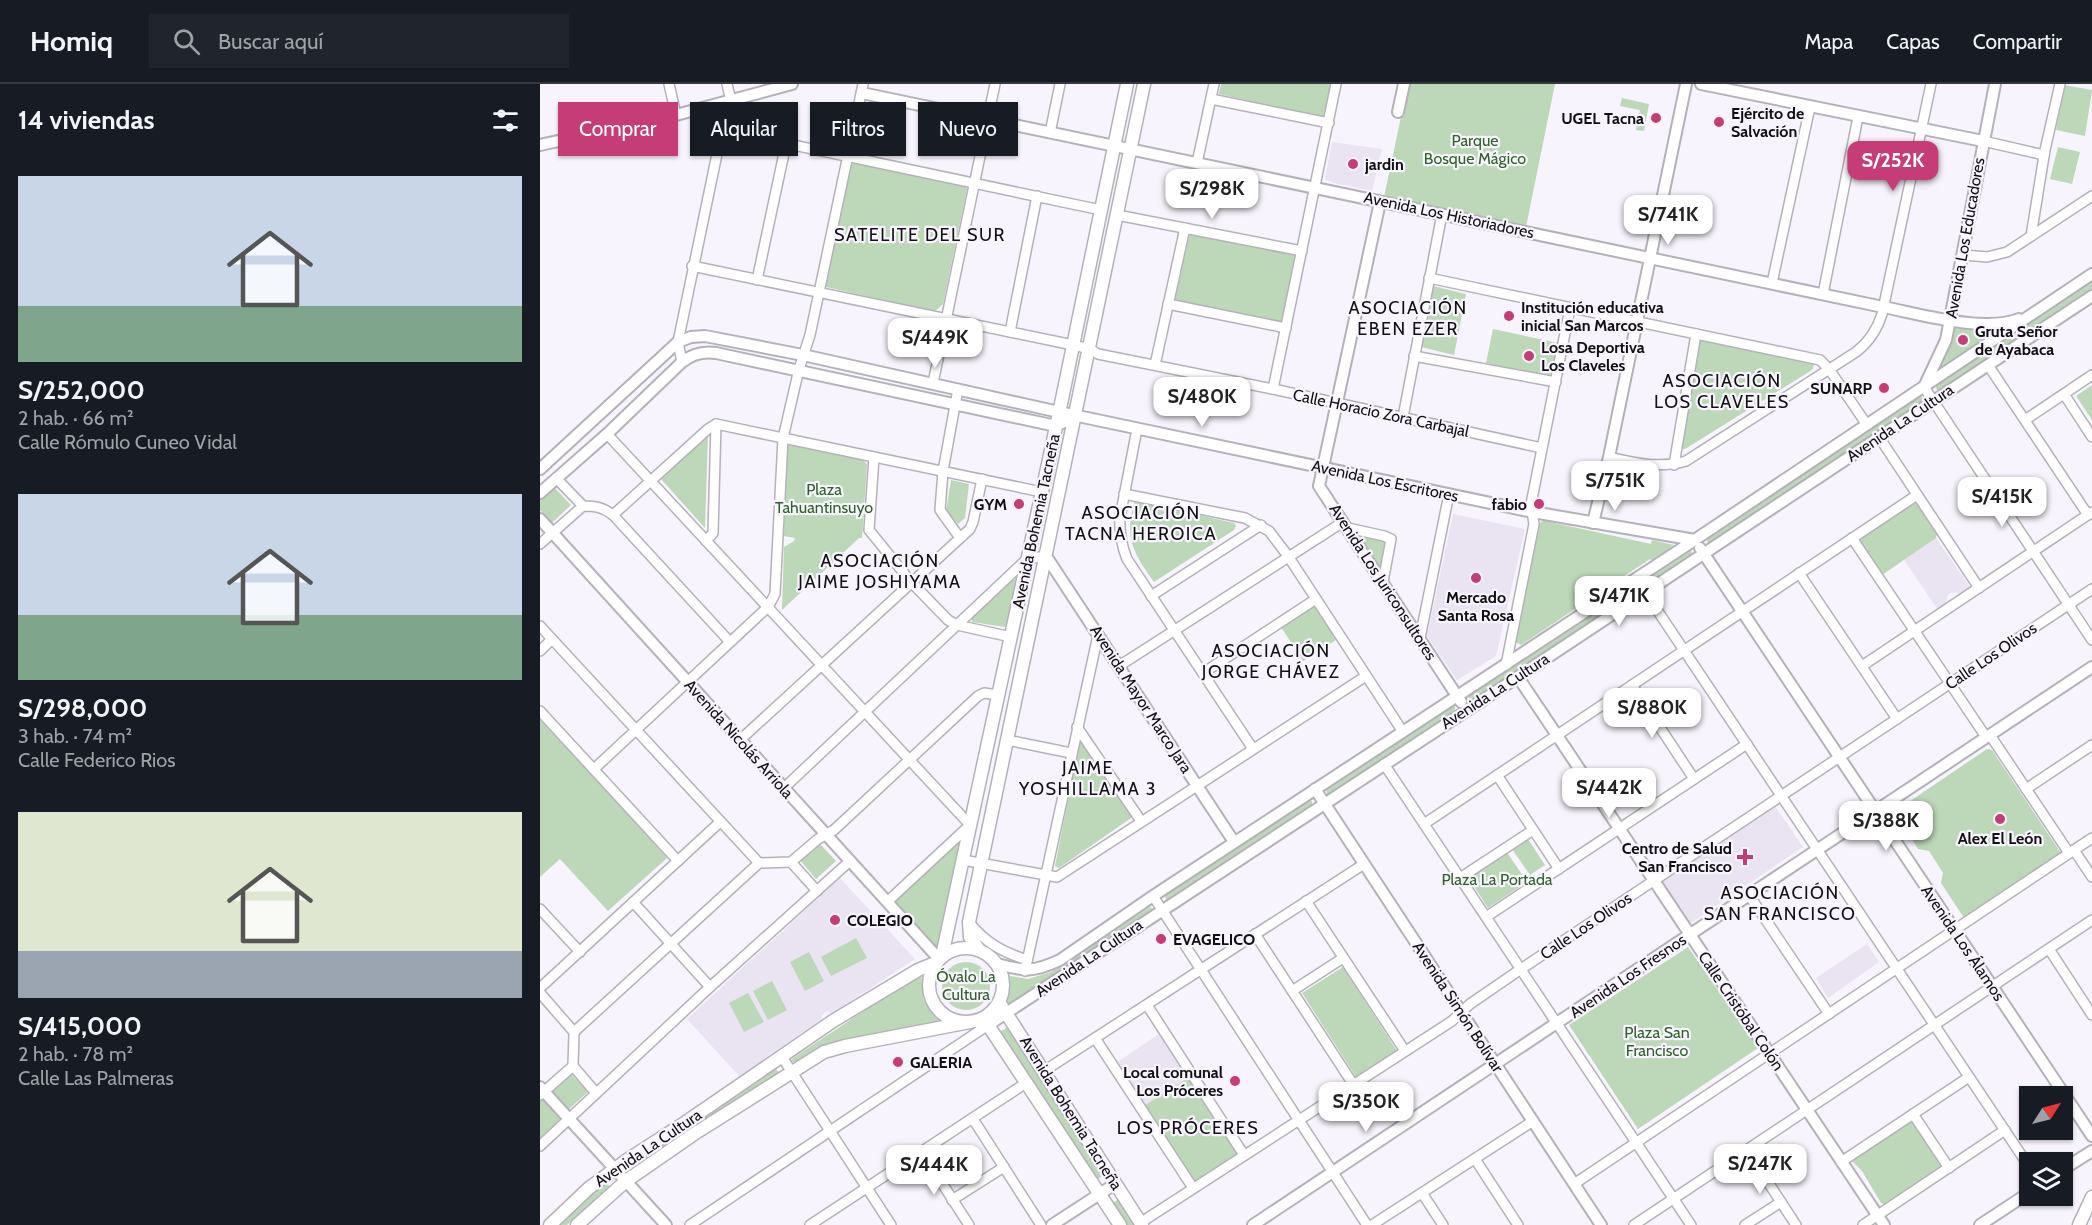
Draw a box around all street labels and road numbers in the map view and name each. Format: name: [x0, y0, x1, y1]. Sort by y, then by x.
street label: Avenida Los Educadores: [1942, 156, 1989, 320]
street label: Avenida Los Historiadores: [1362, 188, 1536, 242]
street label: Avenida La Cultura: [1843, 380, 1957, 466]
street label: Calle Horacio Zora Carbajal: [1291, 385, 1471, 441]
street label: Avenida Bohemia Tacneña: [1008, 432, 1064, 610]
street label: Avenida Los Escritores: [1310, 456, 1460, 506]
street label: Avenida Los Juriconsultores: [1325, 500, 1441, 664]
street label: Calle Los Olivos: [1942, 618, 2041, 694]
street label: Avenida Mayor Marco Jara: [1086, 621, 1196, 777]
street label: Avenida La Cultura: [1437, 649, 1553, 733]
street label: Avenida Nicolás Arriola: [681, 676, 798, 803]
street label: Avenida Los Álamos: [1917, 882, 2009, 1005]
street label: Calle Los Olivos: [1537, 888, 1636, 964]
street label: Avenida La Cultura: [1032, 915, 1146, 1001]
street label: Avenida Los Fresnos: [1566, 930, 1690, 1022]
street label: Avenida Simón Bolívar: [1409, 938, 1508, 1077]
street label: Calle Cristóbal Colón: [1694, 948, 1788, 1074]
street label: Avenida Bohemia Tacneña: [1016, 1033, 1126, 1194]
street label: Avenida La Cultura: [591, 1105, 705, 1191]

